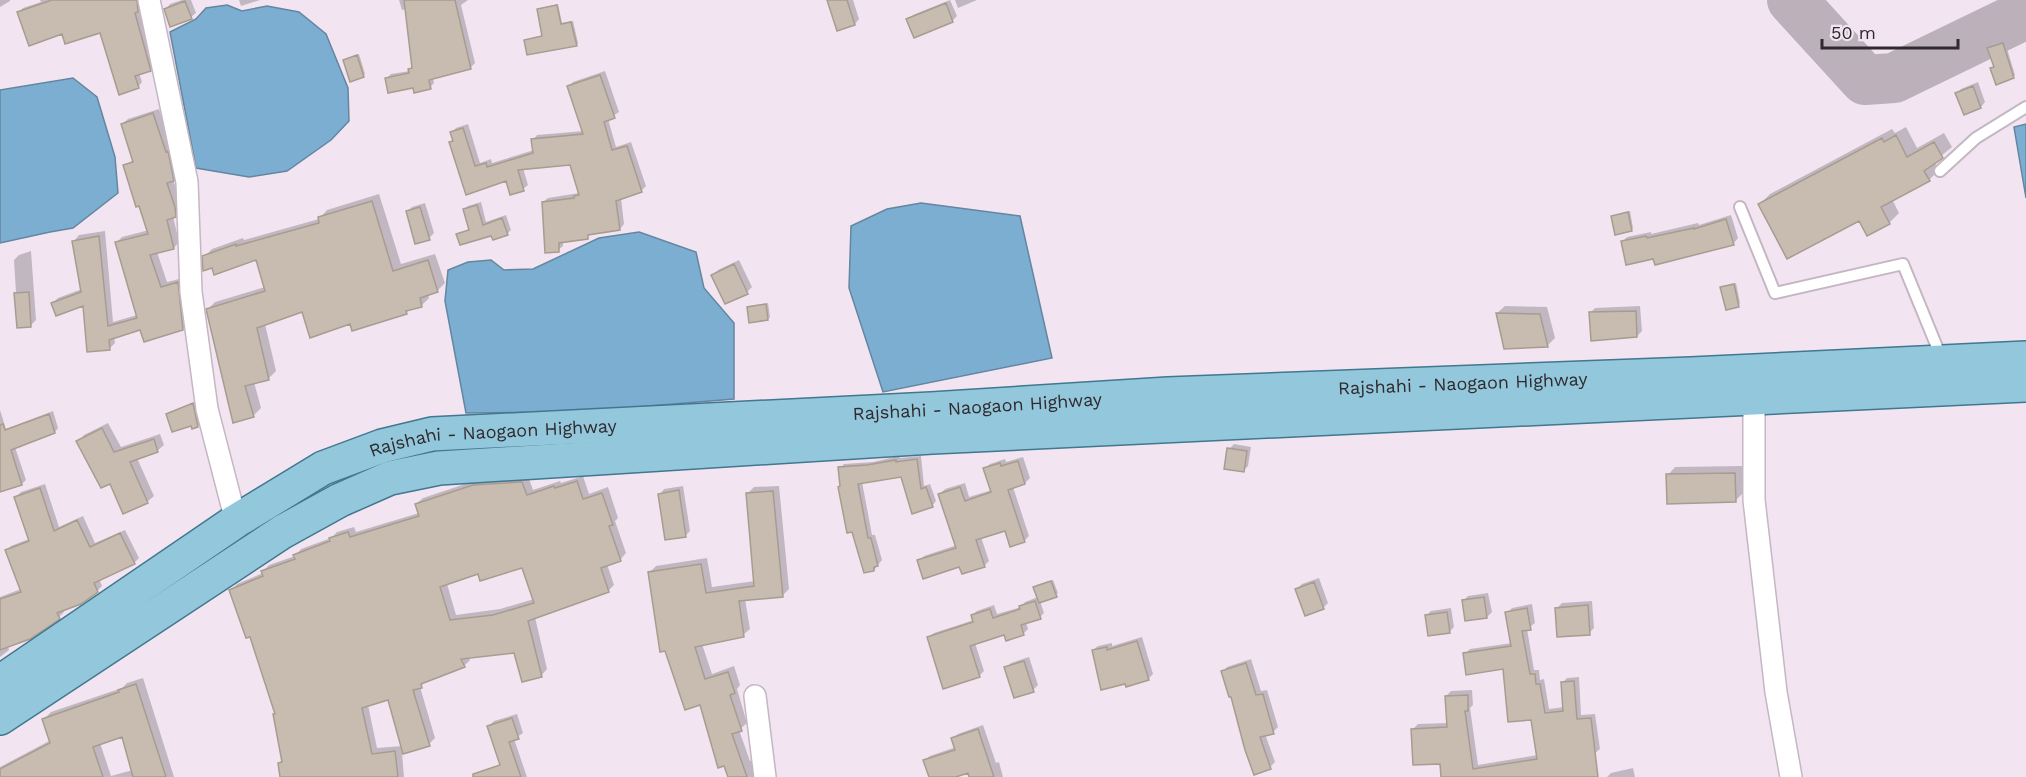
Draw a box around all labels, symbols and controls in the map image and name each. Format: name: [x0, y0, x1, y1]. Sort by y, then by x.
scale bar: [1822, 12, 1958, 50]
text: 50 m: [1831, 22, 1876, 43]
street label: Rajshahi - Naogaon Highway: [1338, 367, 1589, 398]
street label: Rajshahi - Naogaon Highway: [852, 388, 1103, 423]
street label: Rajshahi - Naogaon Highway: [366, 414, 618, 461]

